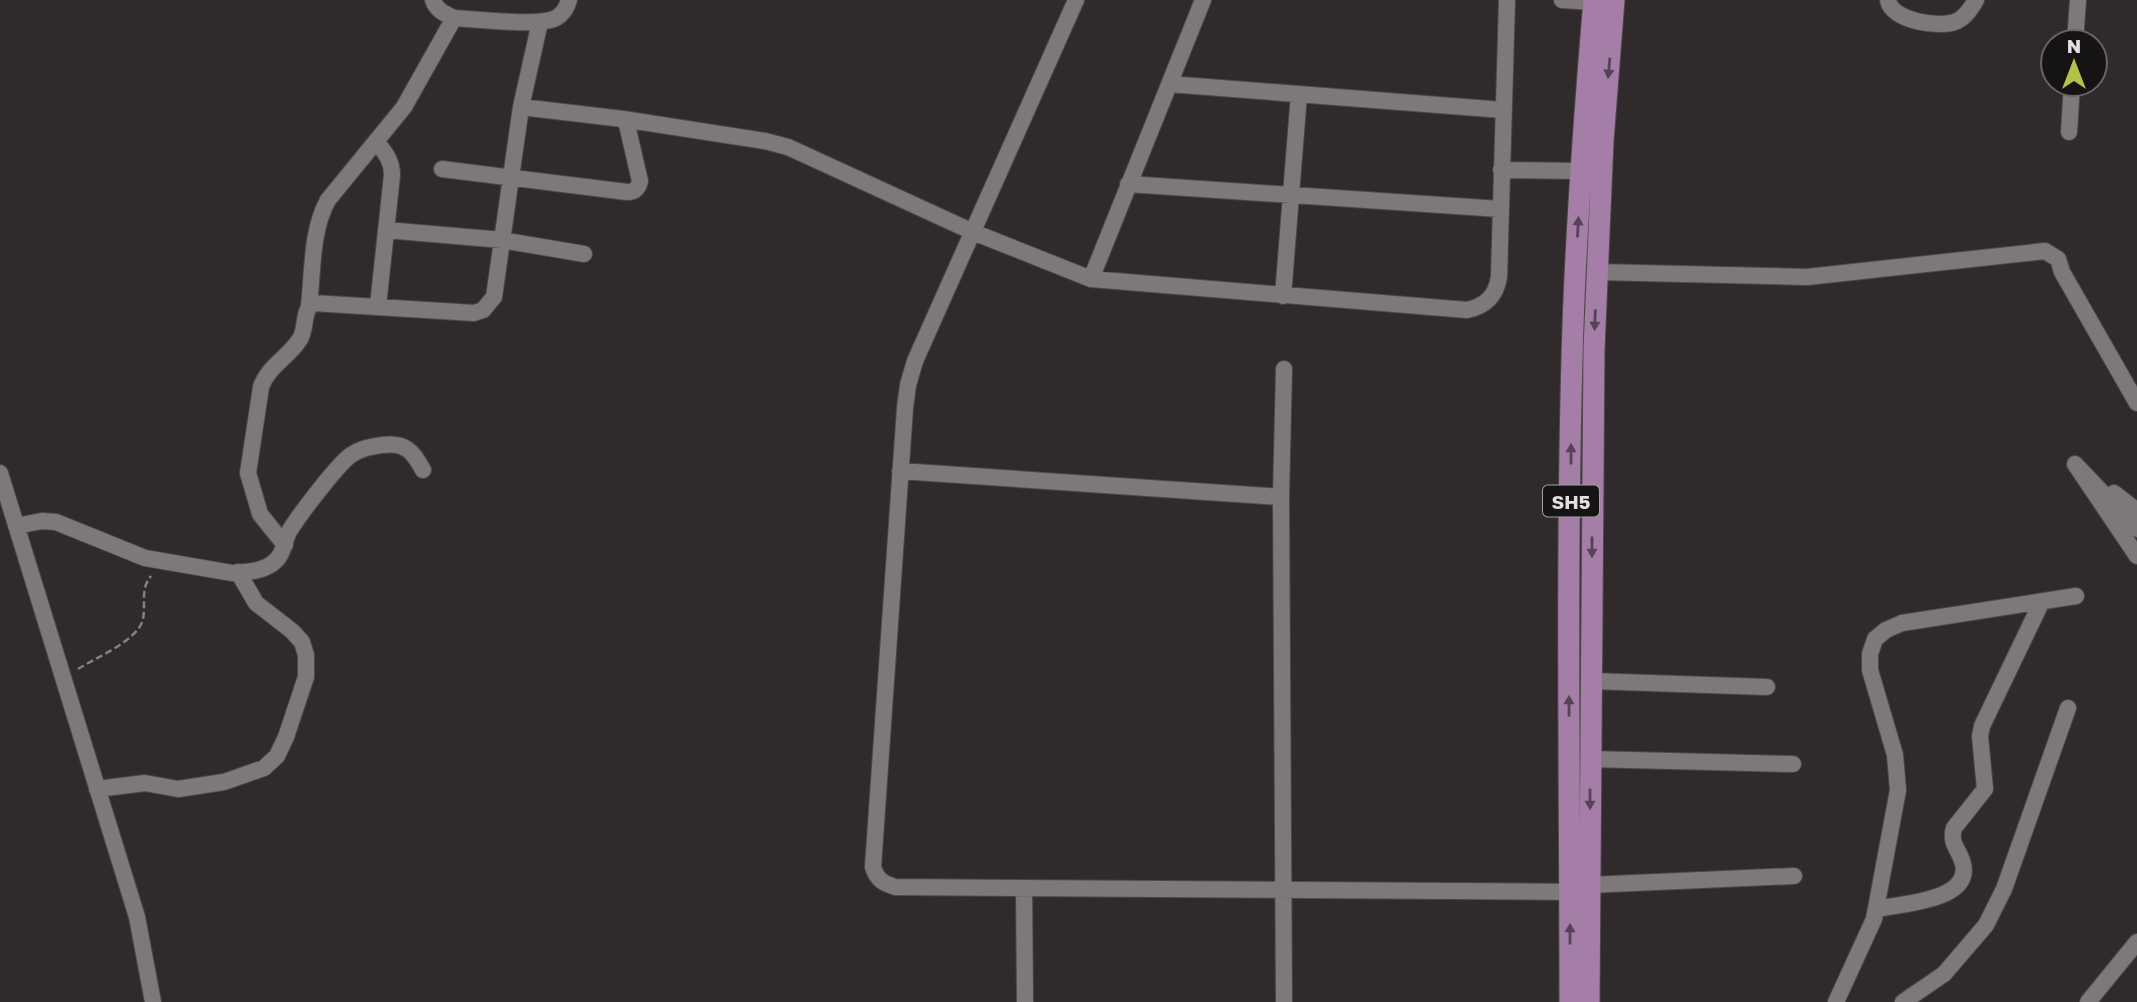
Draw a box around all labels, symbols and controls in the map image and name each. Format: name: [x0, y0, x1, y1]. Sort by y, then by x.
north arrow: [2039, 28, 2109, 98]
text: N: [2067, 34, 2081, 57]
one-way arrow: [1603, 57, 1614, 79]
one-way arrow: [1572, 216, 1583, 238]
one-way arrow: [1589, 309, 1600, 331]
one-way arrow: [1565, 443, 1577, 465]
road number: SH5: [1543, 486, 1599, 516]
one-way arrow: [1586, 536, 1598, 558]
one-way arrow: [1563, 695, 1575, 717]
one-way arrow: [1584, 788, 1596, 810]
one-way arrow: [1564, 923, 1576, 945]

